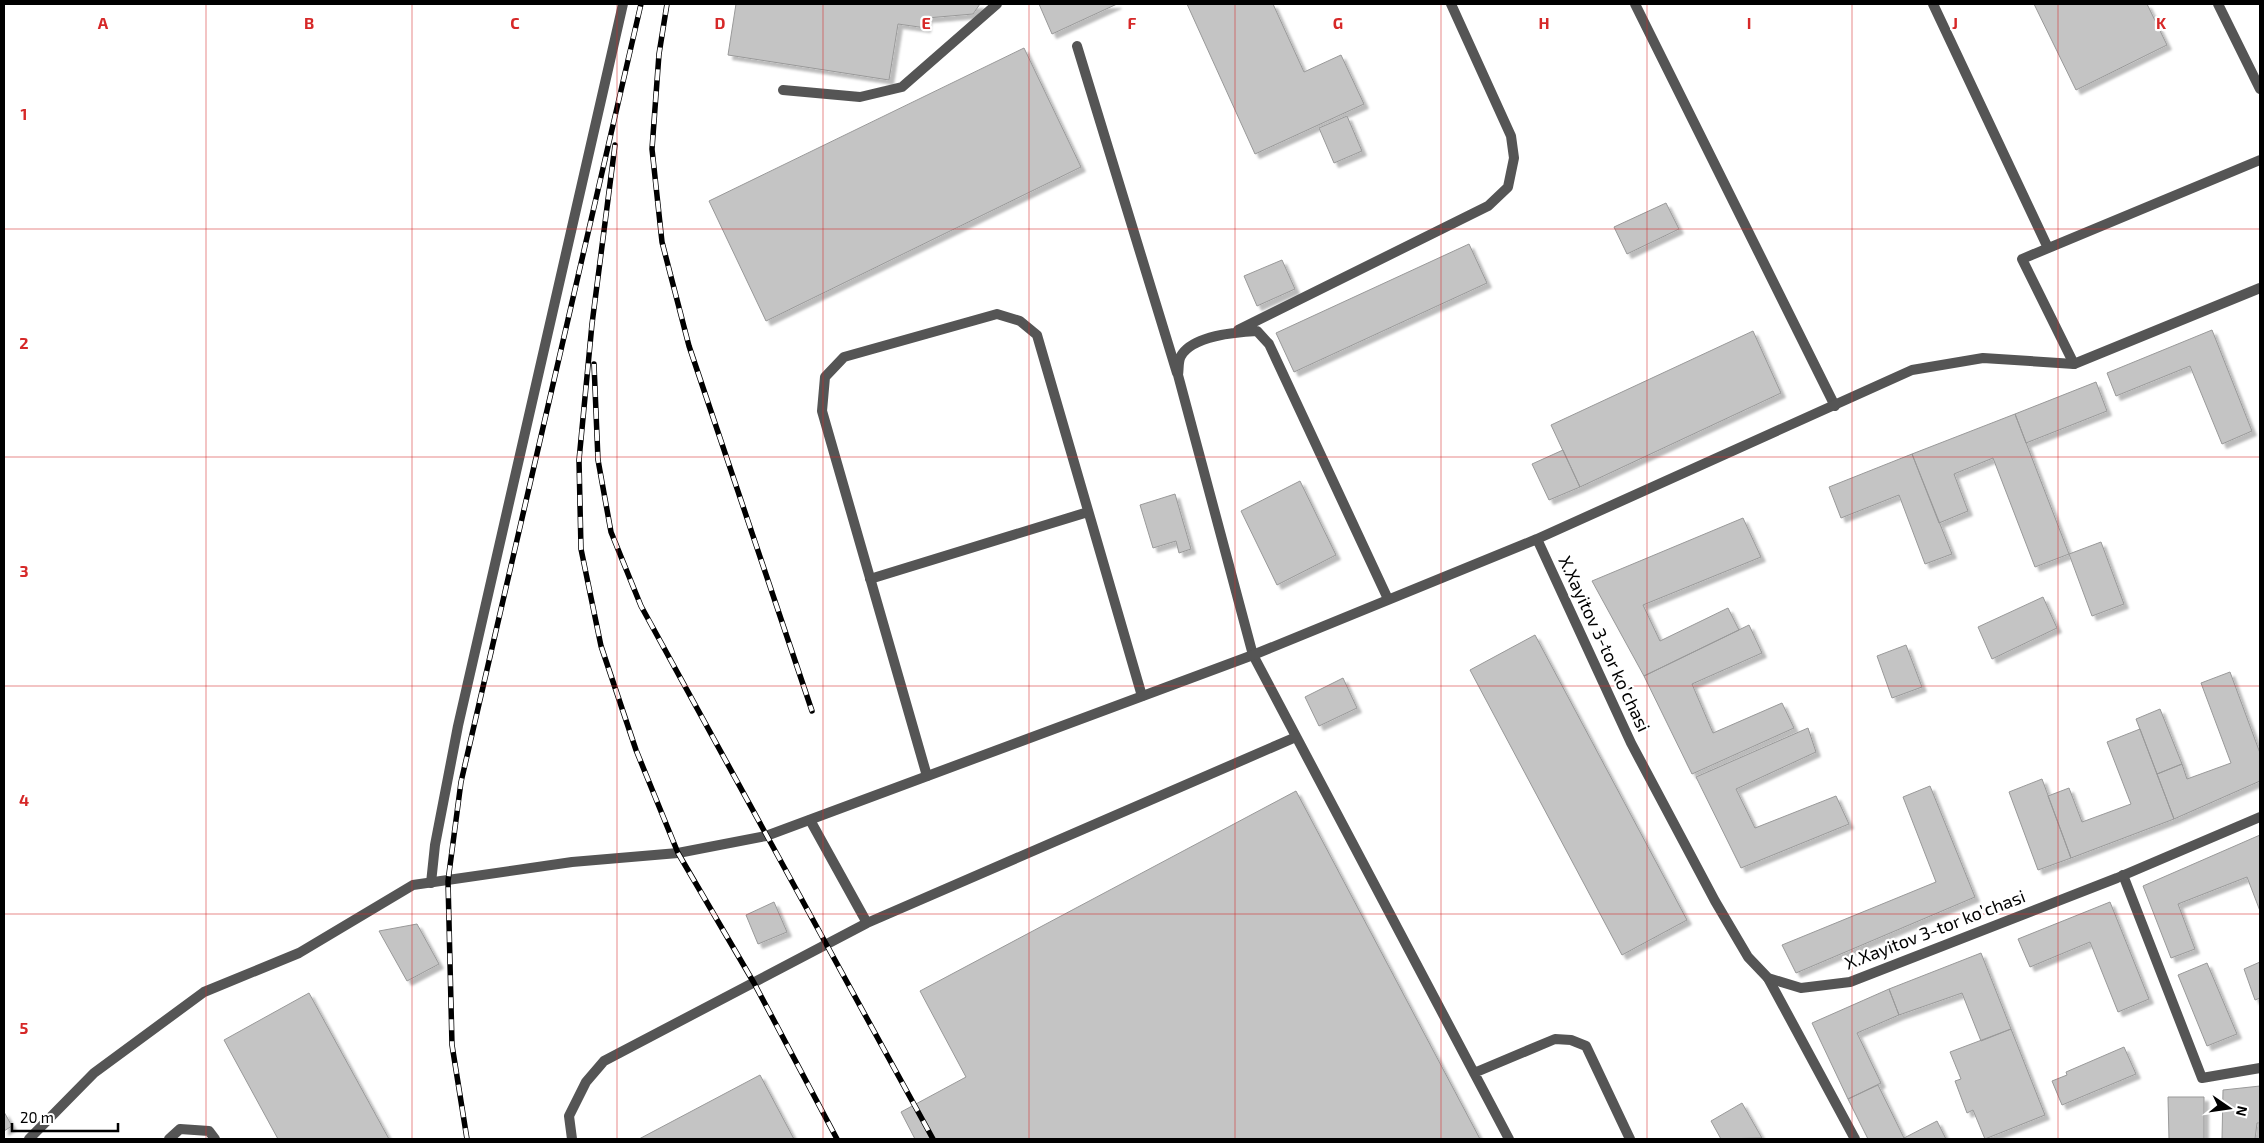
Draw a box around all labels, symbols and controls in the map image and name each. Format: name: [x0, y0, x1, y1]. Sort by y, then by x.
text: A: [98, 13, 109, 32]
text: B: [304, 13, 314, 32]
text: C: [510, 13, 520, 32]
text: D: [715, 13, 726, 32]
text: E: [921, 13, 931, 32]
text: F: [1128, 13, 1137, 32]
text: G: [1333, 13, 1343, 32]
text: H: [1538, 13, 1550, 32]
text: I: [1747, 13, 1751, 32]
text: J: [1952, 13, 1958, 32]
text: K: [2156, 13, 2167, 32]
text: 1: [21, 104, 27, 123]
text: 2: [19, 333, 29, 352]
street label: X.Xayitov 3-tor koʼchasi: [1554, 552, 1655, 735]
text: 3: [19, 561, 29, 580]
text: 4: [19, 790, 29, 809]
street label: X.Xayitov 3-tor koʼchasi: [1841, 884, 2028, 974]
text: 5: [20, 1018, 29, 1037]
north arrow: [2204, 1083, 2254, 1133]
scale bar: [12, 1100, 119, 1132]
text: N: [2233, 1104, 2252, 1118]
text: 20 m: [20, 1108, 54, 1126]

